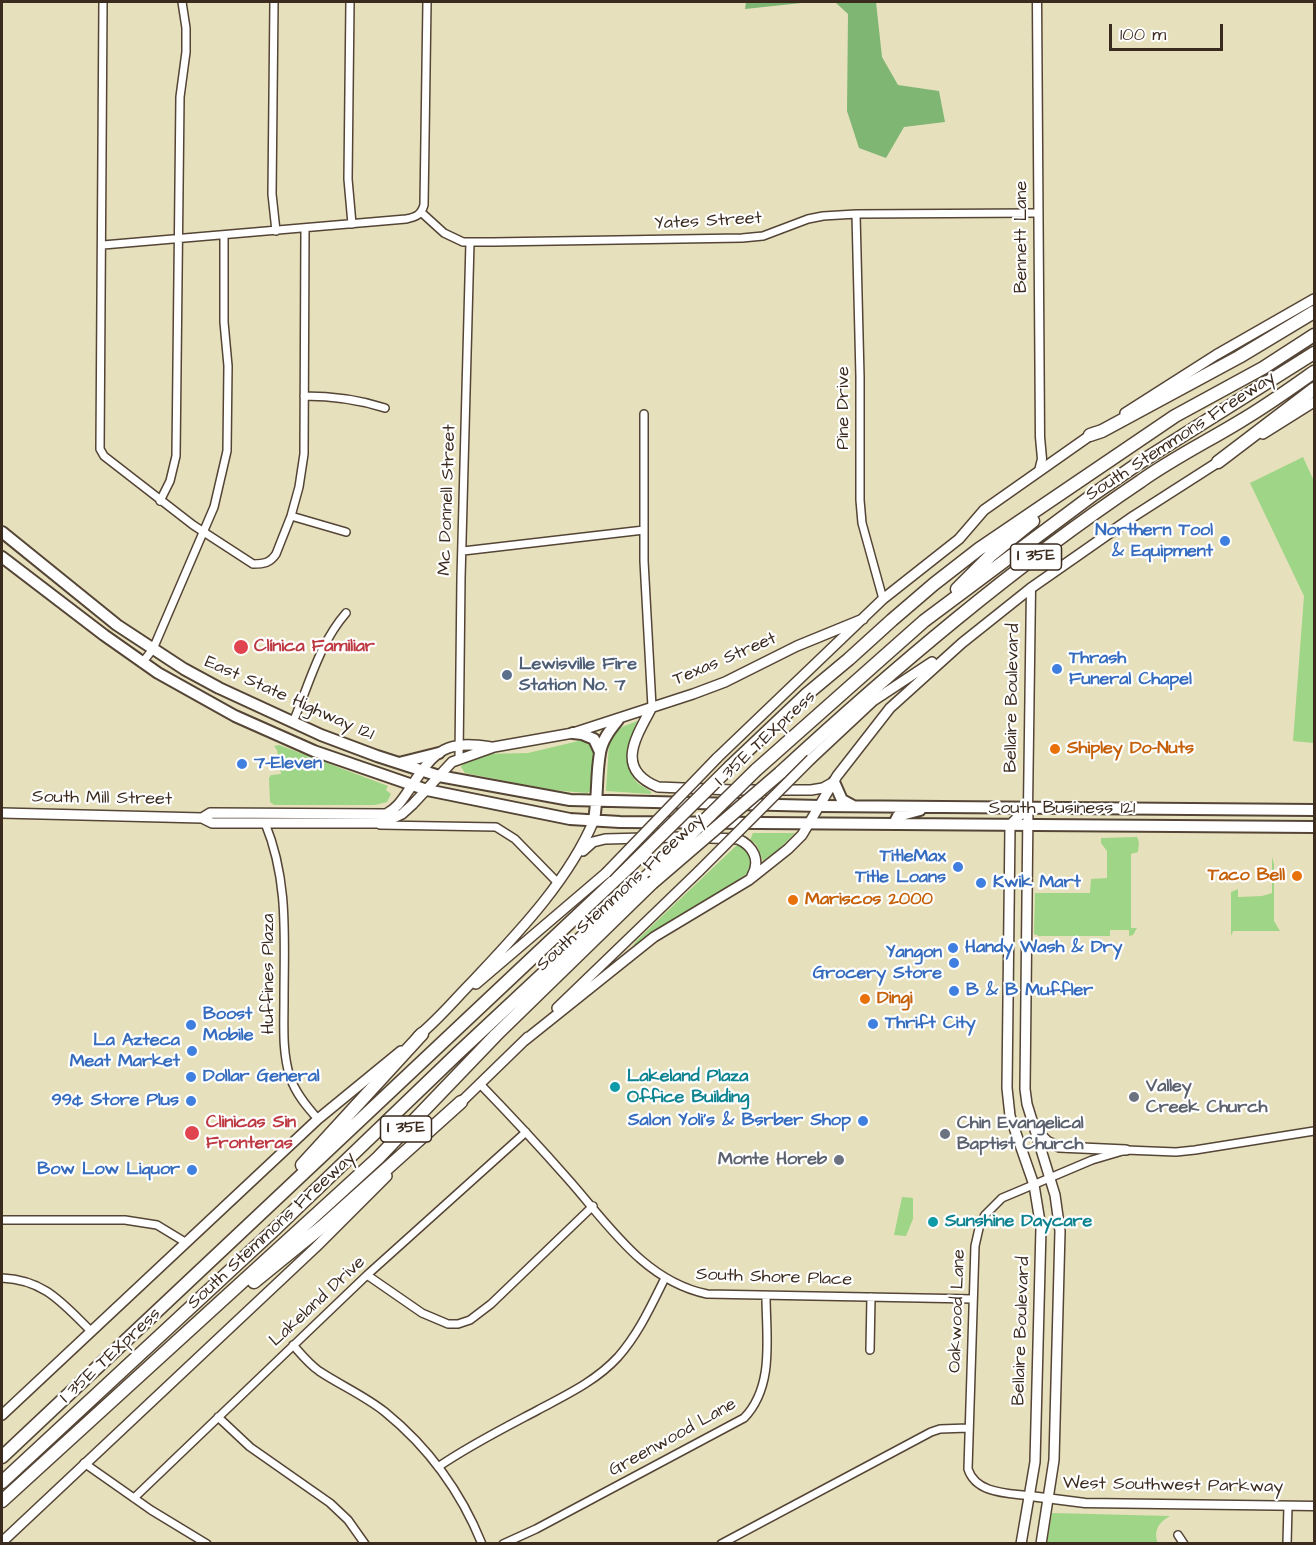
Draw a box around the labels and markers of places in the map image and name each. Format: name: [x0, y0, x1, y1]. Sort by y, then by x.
place label: Northern Tool & Equipment: [1095, 520, 1213, 562]
marker: Northern Tool & Equipment: [1218, 534, 1232, 548]
place label: Clínica Familiar: [254, 636, 375, 658]
marker: Clínica Familiar: [232, 638, 250, 656]
place label: Thrash Funeral Chapel: [1069, 648, 1192, 690]
place label: Lewisville Fire Station No. 7: [519, 654, 637, 696]
marker: Thrash Funeral Chapel: [1050, 662, 1064, 676]
marker: Lewisville Fire Station No. 7: [500, 668, 514, 682]
place label: Shipley Do-Nuts: [1067, 738, 1194, 760]
marker: Shipley Do-Nuts: [1048, 742, 1062, 756]
place label: 7-Eleven: [254, 753, 322, 775]
marker: 7-Eleven: [235, 757, 249, 771]
place label: TitleMax Title Loans: [855, 846, 946, 888]
marker: TitleMax Title Loans: [951, 860, 965, 874]
place label: Taco Bell: [1208, 865, 1285, 887]
marker: Taco Bell: [1290, 869, 1304, 883]
place label: Kwik Mart: [993, 872, 1081, 894]
marker: Kwik Mart: [974, 876, 988, 890]
place label: Mariscos 2000: [805, 889, 933, 911]
marker: Mariscos 2000: [786, 893, 800, 907]
place label: Handy Wash & Dry: [965, 937, 1122, 959]
marker: Handy Wash & Dry: [946, 941, 960, 955]
place label: Yangon Grocery Store: [813, 942, 942, 984]
marker: Yangon Grocery Store: [947, 956, 961, 970]
place label: B & B Muffler: [966, 980, 1093, 1002]
marker: B & B Muffler: [947, 984, 961, 998]
place label: Dingi: [877, 988, 912, 1010]
marker: Dingi: [858, 992, 872, 1006]
place label: Boost Mobile: [203, 1004, 253, 1046]
place label: Thrift City: [885, 1013, 976, 1035]
marker: Thrift City: [866, 1017, 880, 1031]
marker: Boost Mobile: [184, 1018, 198, 1032]
place label: La Azteca Meat Market: [70, 1030, 180, 1072]
marker: La Azteca Meat Market: [185, 1044, 199, 1058]
place label: Dollar General: [203, 1066, 320, 1088]
place label: Lakeland Plaza Office Building: [627, 1066, 749, 1108]
marker: Dollar General: [184, 1070, 198, 1084]
place label: Valley Creek Church: [1146, 1076, 1267, 1118]
marker: Lakeland Plaza Office Building: [608, 1080, 622, 1094]
place label: 99¢ Store Plus: [52, 1090, 179, 1112]
marker: Valley Creek Church: [1127, 1090, 1141, 1104]
marker: 99¢ Store Plus: [184, 1094, 198, 1108]
place label: Salon Yoli's & Bsrber Shop: [628, 1110, 851, 1132]
place label: Clinicas Sin Fronteras: [206, 1112, 296, 1154]
place label: Chin Evangelical Baptist Church: [957, 1113, 1084, 1156]
marker: Salon Yoli's & Bsrber Shop: [856, 1114, 870, 1128]
marker: Clinicas Sin Fronteras: [183, 1124, 201, 1142]
marker: Chin Evangelical Baptist Church: [938, 1127, 952, 1141]
place label: Monte Horeb: [718, 1149, 827, 1171]
marker: Monte Horeb: [832, 1153, 846, 1167]
place label: Bow Low Liquor: [37, 1159, 180, 1181]
marker: Bow Low Liquor: [185, 1163, 199, 1177]
place label: Sunshine Daycare: [945, 1211, 1092, 1233]
marker: Sunshine Daycare: [926, 1215, 940, 1229]

